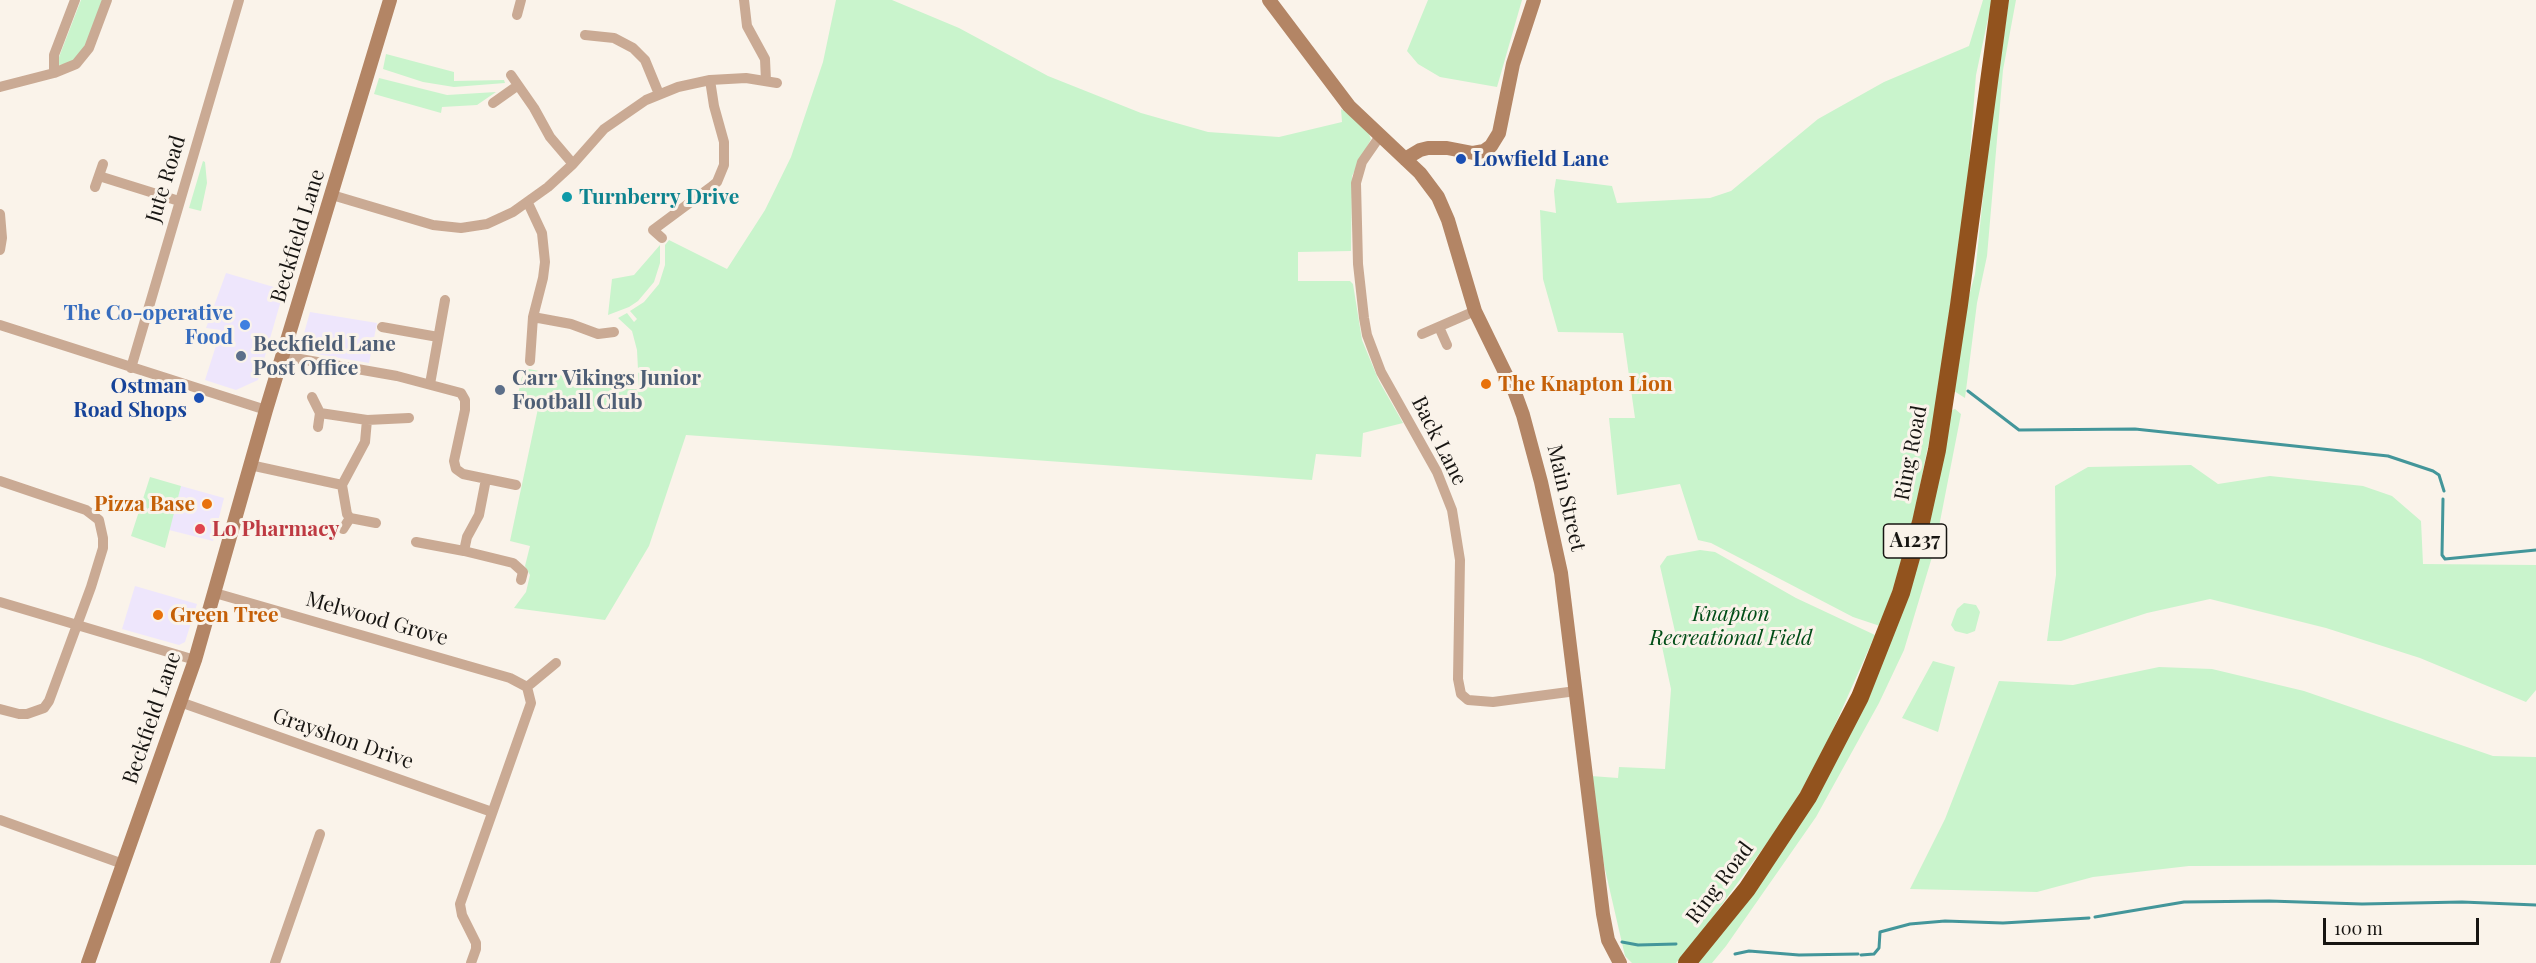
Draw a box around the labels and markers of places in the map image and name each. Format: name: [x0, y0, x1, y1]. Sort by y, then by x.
place label: Lowfield Lane: [1473, 146, 1609, 172]
marker: Lowfield Lane: [1454, 152, 1468, 166]
place label: Turnberry Drive: [579, 184, 739, 210]
marker: Turnberry Drive: [560, 190, 574, 204]
place label: The Co-operative Food: [64, 300, 233, 350]
marker: The Co-operative Food: [238, 318, 252, 332]
place label: Beckfield Lane Post Office: [253, 331, 396, 381]
marker: Beckfield Lane Post Office: [234, 349, 248, 363]
place label: Carr Vikings Junior Football Club: [512, 365, 701, 415]
place label: The Knapton Lion: [1498, 371, 1673, 397]
place label: Ostman Road Shops: [73, 373, 187, 423]
marker: The Knapton Lion: [1479, 377, 1493, 391]
marker: Carr Vikings Junior Football Club: [493, 383, 507, 397]
marker: Ostman Road Shops: [192, 391, 206, 405]
place label: Pizza Base: [94, 491, 195, 517]
marker: Pizza Base: [200, 497, 214, 511]
place label: Lo Pharmacy: [212, 516, 339, 542]
marker: Lo Pharmacy: [193, 522, 207, 536]
place label: Green Tree: [170, 602, 278, 628]
marker: Green Tree: [151, 608, 165, 622]

